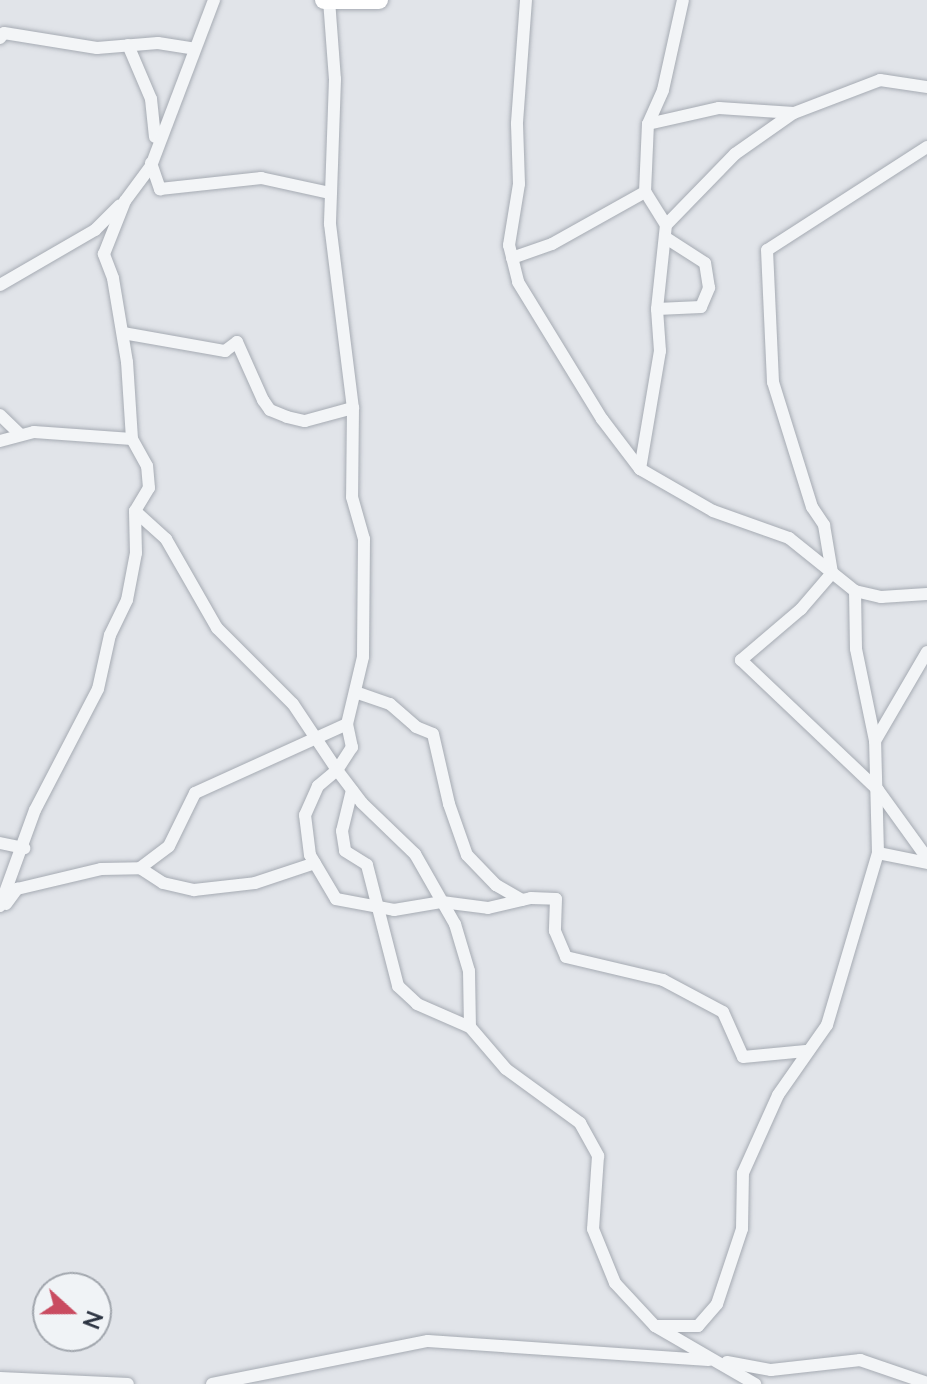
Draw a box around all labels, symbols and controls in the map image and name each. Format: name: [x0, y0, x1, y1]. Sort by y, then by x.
north arrow: [32, 1272, 112, 1352]
text: N: [77, 1307, 109, 1333]

